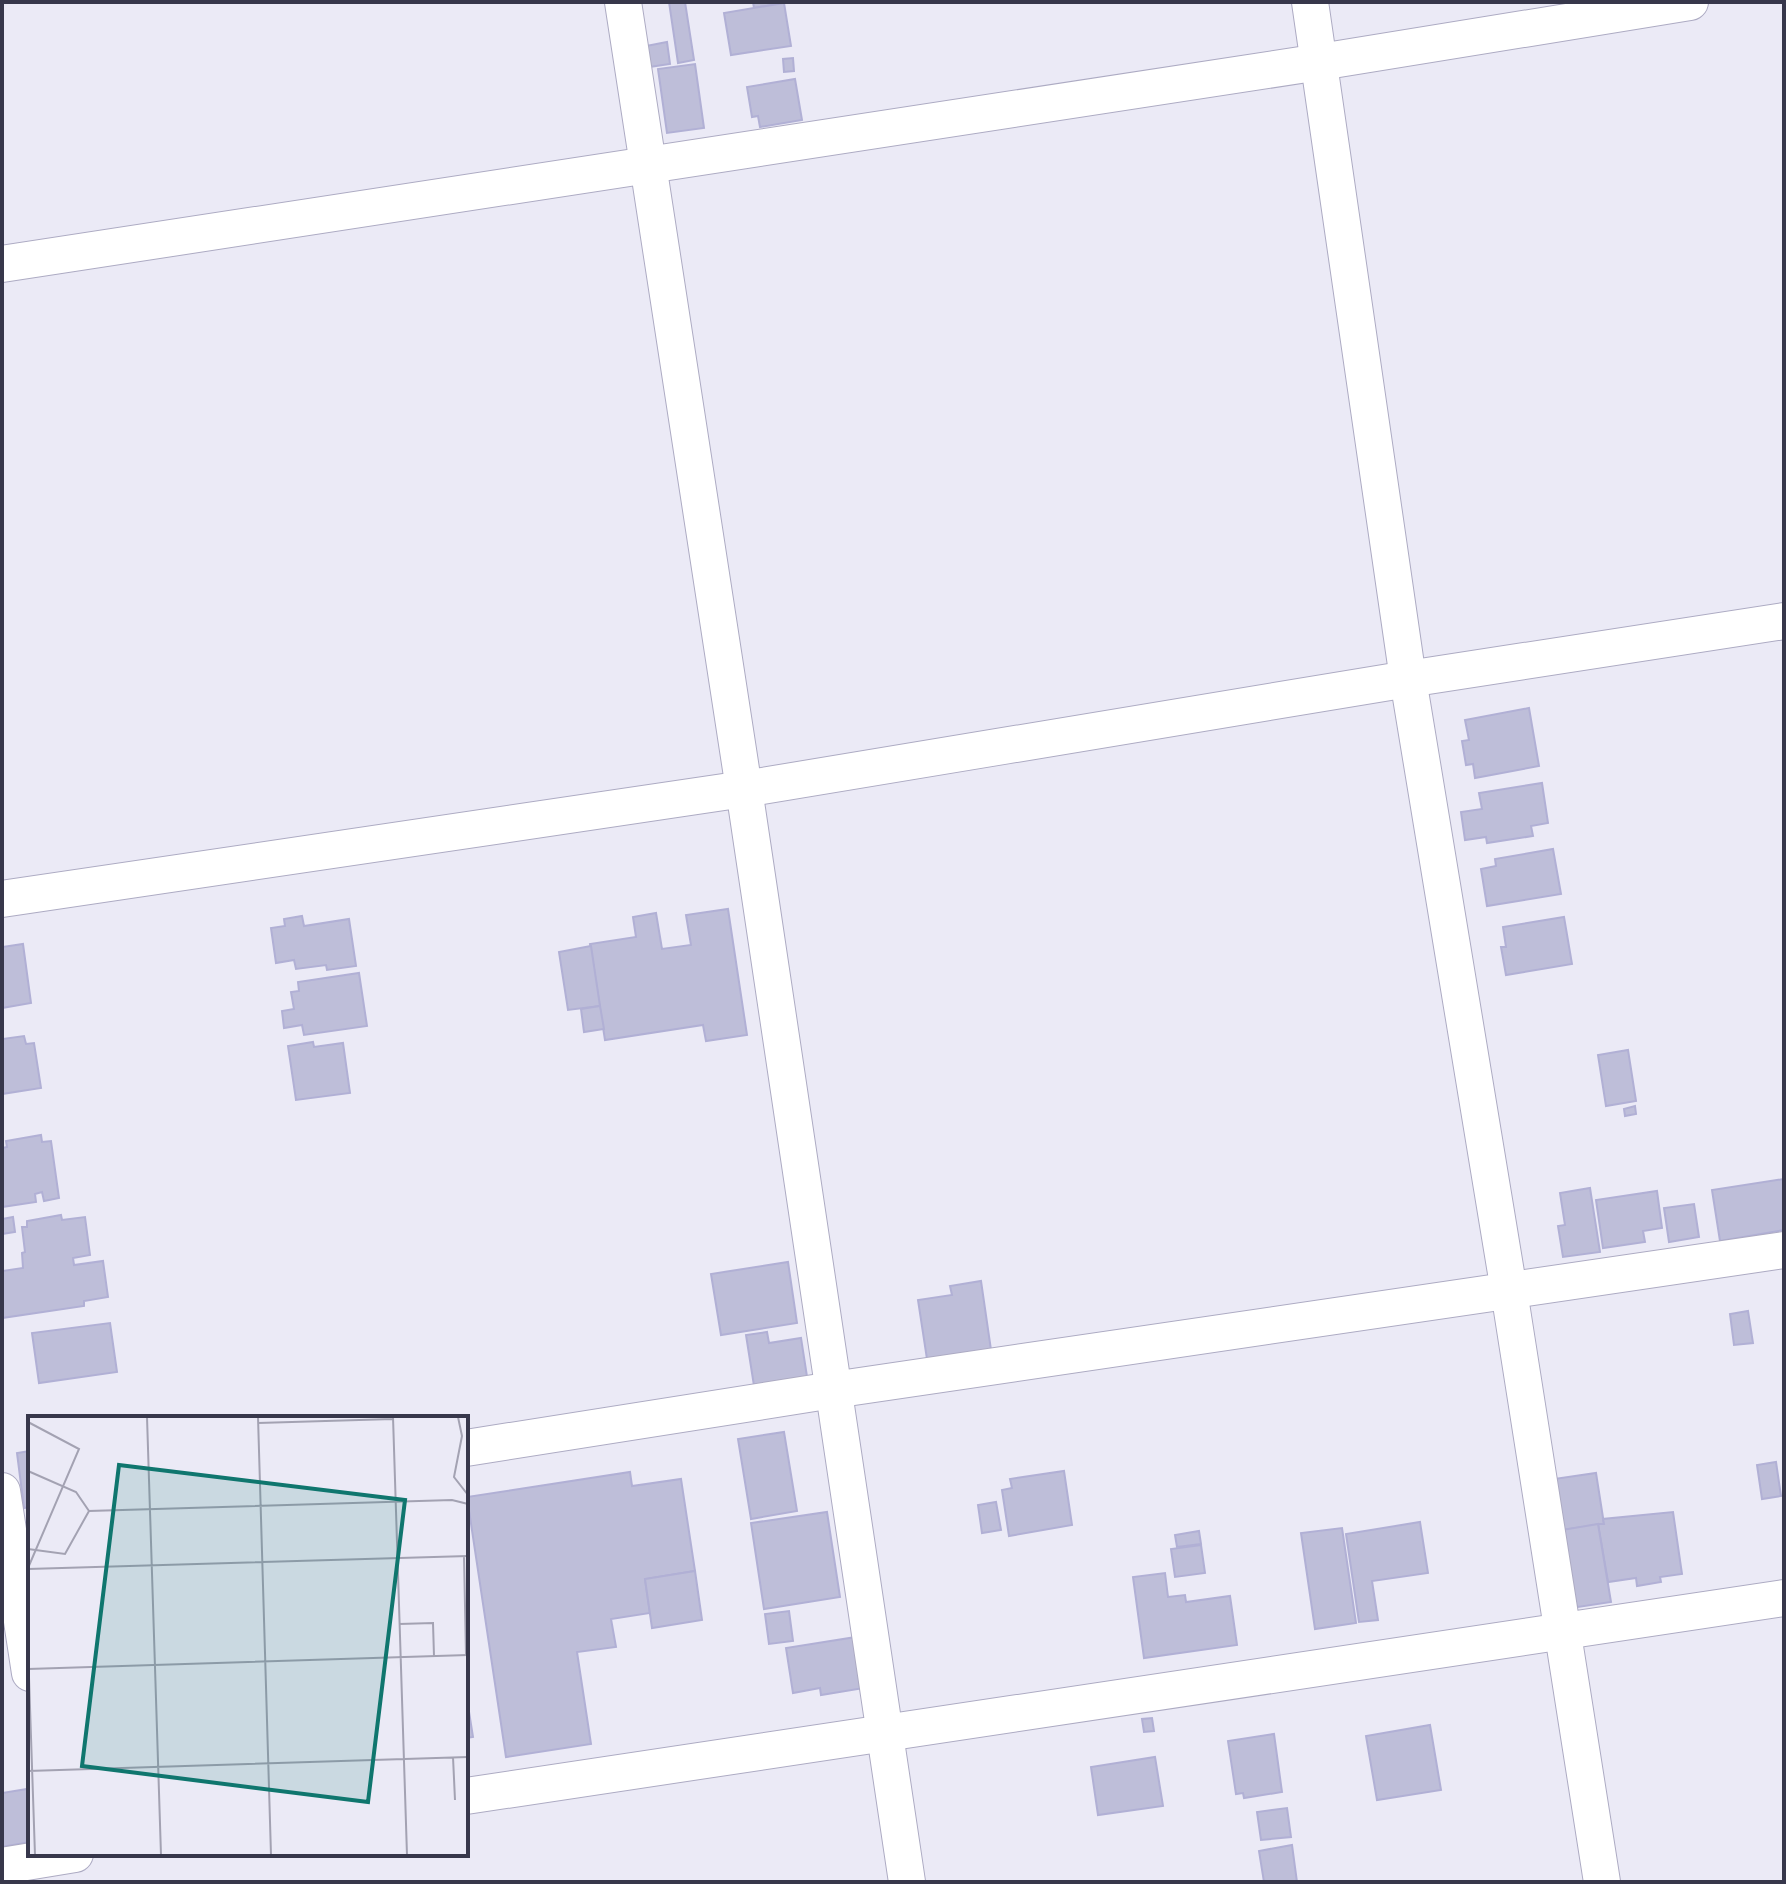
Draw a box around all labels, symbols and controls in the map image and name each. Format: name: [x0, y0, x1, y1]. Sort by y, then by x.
inset map: [28, 1416, 468, 1856]

